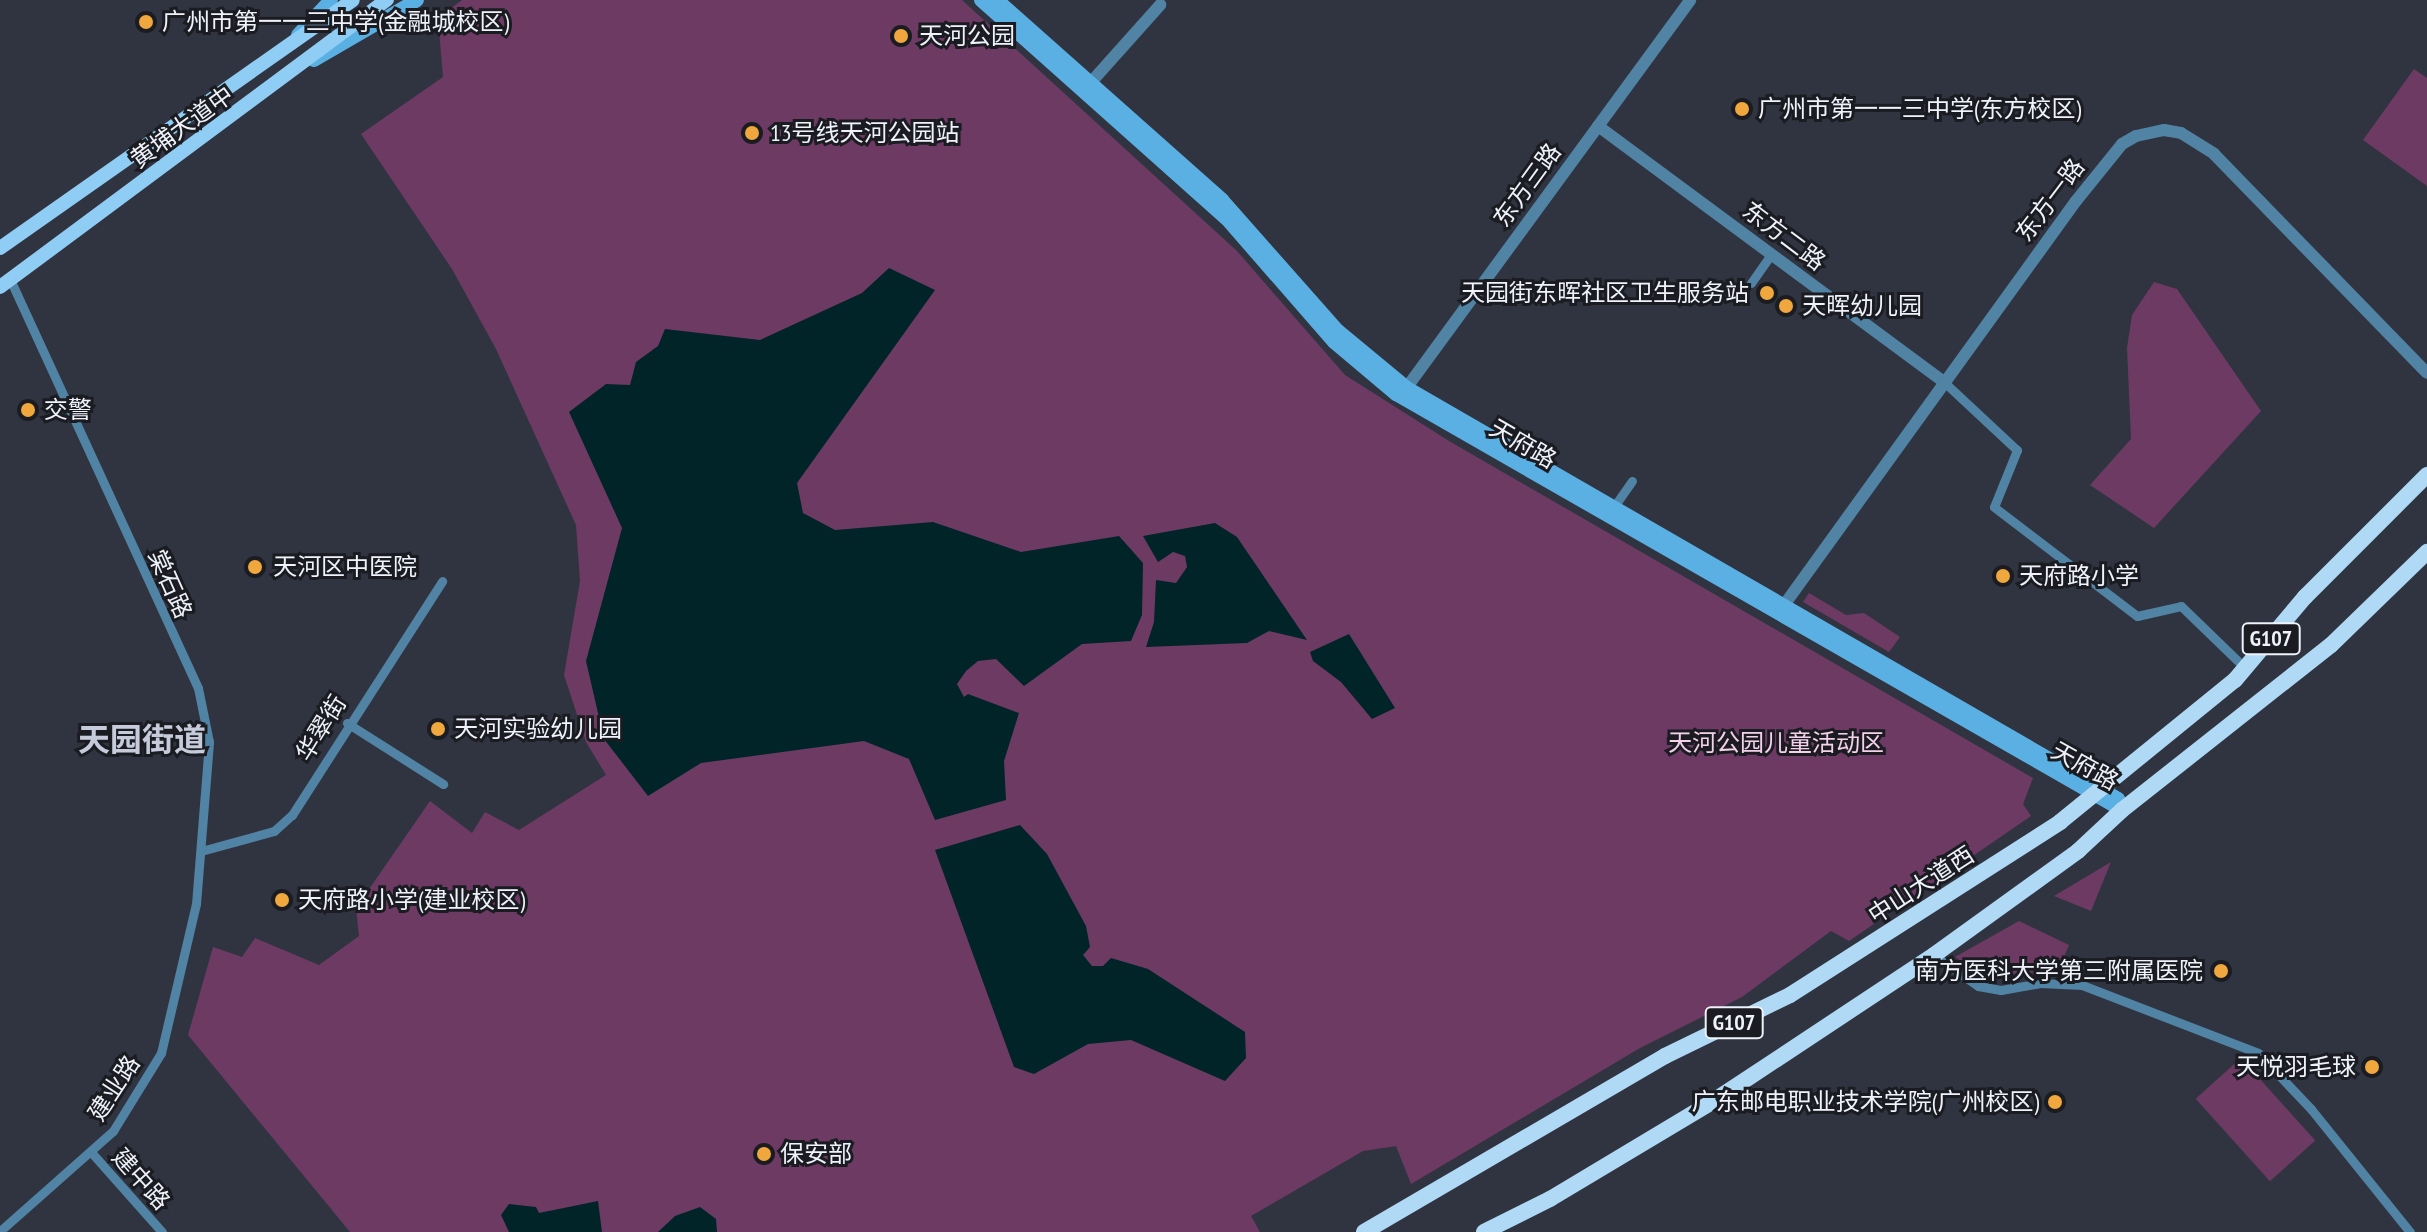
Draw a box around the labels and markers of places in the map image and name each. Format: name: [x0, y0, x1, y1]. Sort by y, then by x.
place label: 广州市第一一三中学(金融城校区): [162, 8, 509, 36]
marker: 广州市第一一三中学(金融城校区): [137, 13, 155, 31]
place label: 天河公园: [919, 22, 1015, 50]
marker: 天河公园: [890, 25, 912, 47]
place label: 广州市第一一三中学(东方校区): [1758, 95, 2081, 123]
marker: 广州市第一一三中学(东方校区): [1733, 100, 1751, 118]
place label: 13号线天河公园站: [770, 119, 960, 147]
marker: 13号线天河公园站: [741, 122, 763, 144]
place label: 天园街东晖社区卫生服务站: [1461, 279, 1749, 307]
marker: 天园街东晖社区卫生服务站: [1756, 282, 1778, 304]
place label: 天晖幼儿园: [1802, 292, 1922, 320]
marker: 天晖幼儿园: [1777, 297, 1795, 315]
place label: 交警: [44, 396, 92, 424]
marker: 交警: [19, 401, 37, 419]
place label: 天河区中医院: [273, 553, 417, 581]
marker: 天河区中医院: [244, 556, 266, 578]
place label: 天府路小学: [2019, 562, 2139, 590]
marker: 天府路小学: [1994, 567, 2012, 585]
place label: 天河实验幼儿园: [454, 715, 622, 743]
marker: 天河实验幼儿园: [429, 720, 447, 738]
place label: 天府路小学(建业校区): [298, 886, 525, 914]
marker: 天府路小学(建业校区): [273, 891, 291, 909]
place label: 南方医科大学第三附属医院: [1915, 957, 2203, 985]
marker: 南方医科大学第三附属医院: [2210, 960, 2232, 982]
place label: 天悦羽毛球: [2236, 1053, 2356, 1081]
marker: 天悦羽毛球: [2363, 1058, 2381, 1076]
place label: 广东邮电职业技术学院(广州校区): [1692, 1088, 2039, 1116]
marker: 广东邮电职业技术学院(广州校区): [2046, 1093, 2064, 1111]
place label: 保安部: [780, 1140, 852, 1168]
marker: 保安部: [755, 1145, 773, 1163]

